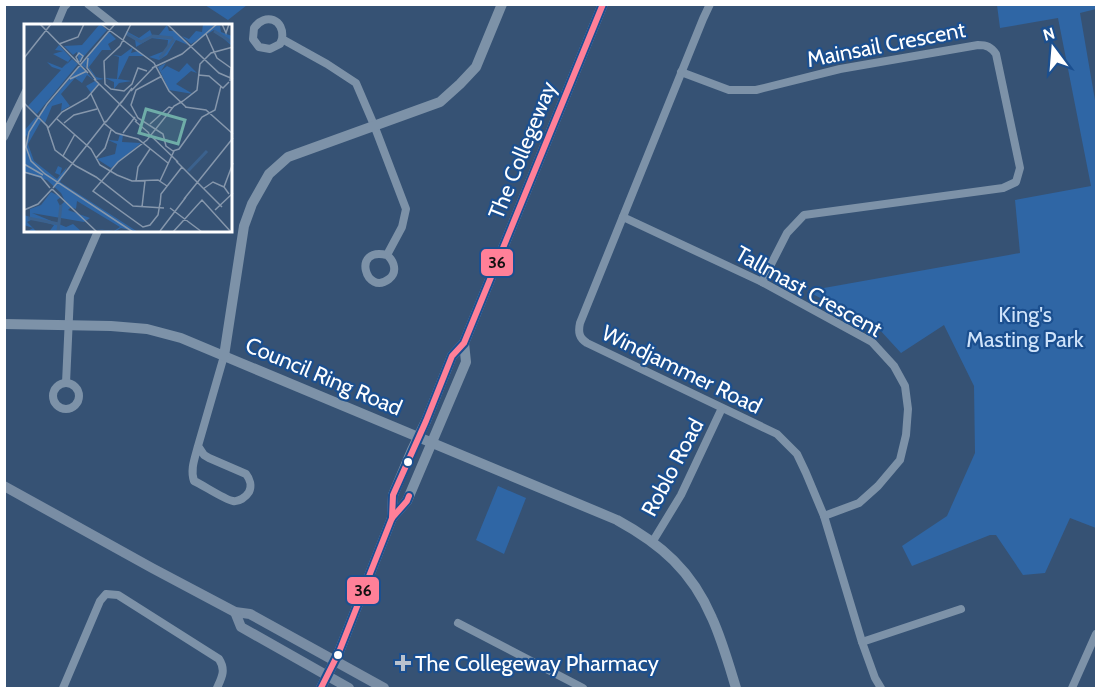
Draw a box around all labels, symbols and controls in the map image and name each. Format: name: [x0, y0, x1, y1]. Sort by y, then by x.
street label: Mainsail Crescent: [805, 16, 968, 73]
north arrow: [1023, 18, 1083, 78]
text: N: [1041, 23, 1057, 45]
inset map: [24, 24, 232, 232]
street label: The Collegeway: [483, 77, 562, 223]
street label: Tallmast Crescent: [731, 240, 887, 343]
line badge: 36: [480, 248, 514, 277]
text: 36: [488, 253, 506, 272]
park label: King's Masting Park: [966, 301, 1084, 353]
street label: Windjammer Road: [597, 319, 766, 420]
street label: Council Ring Road: [241, 331, 406, 422]
street label: Roblo Road: [635, 414, 709, 521]
unlabelled marker: [402, 456, 414, 468]
line badge: 36: [346, 576, 380, 605]
text: 36: [354, 581, 372, 600]
unlabelled marker: [332, 649, 344, 661]
place label: The Collegeway Pharmacy: [415, 650, 659, 677]
marker: The Collegeway Pharmacy: [396, 656, 410, 670]

